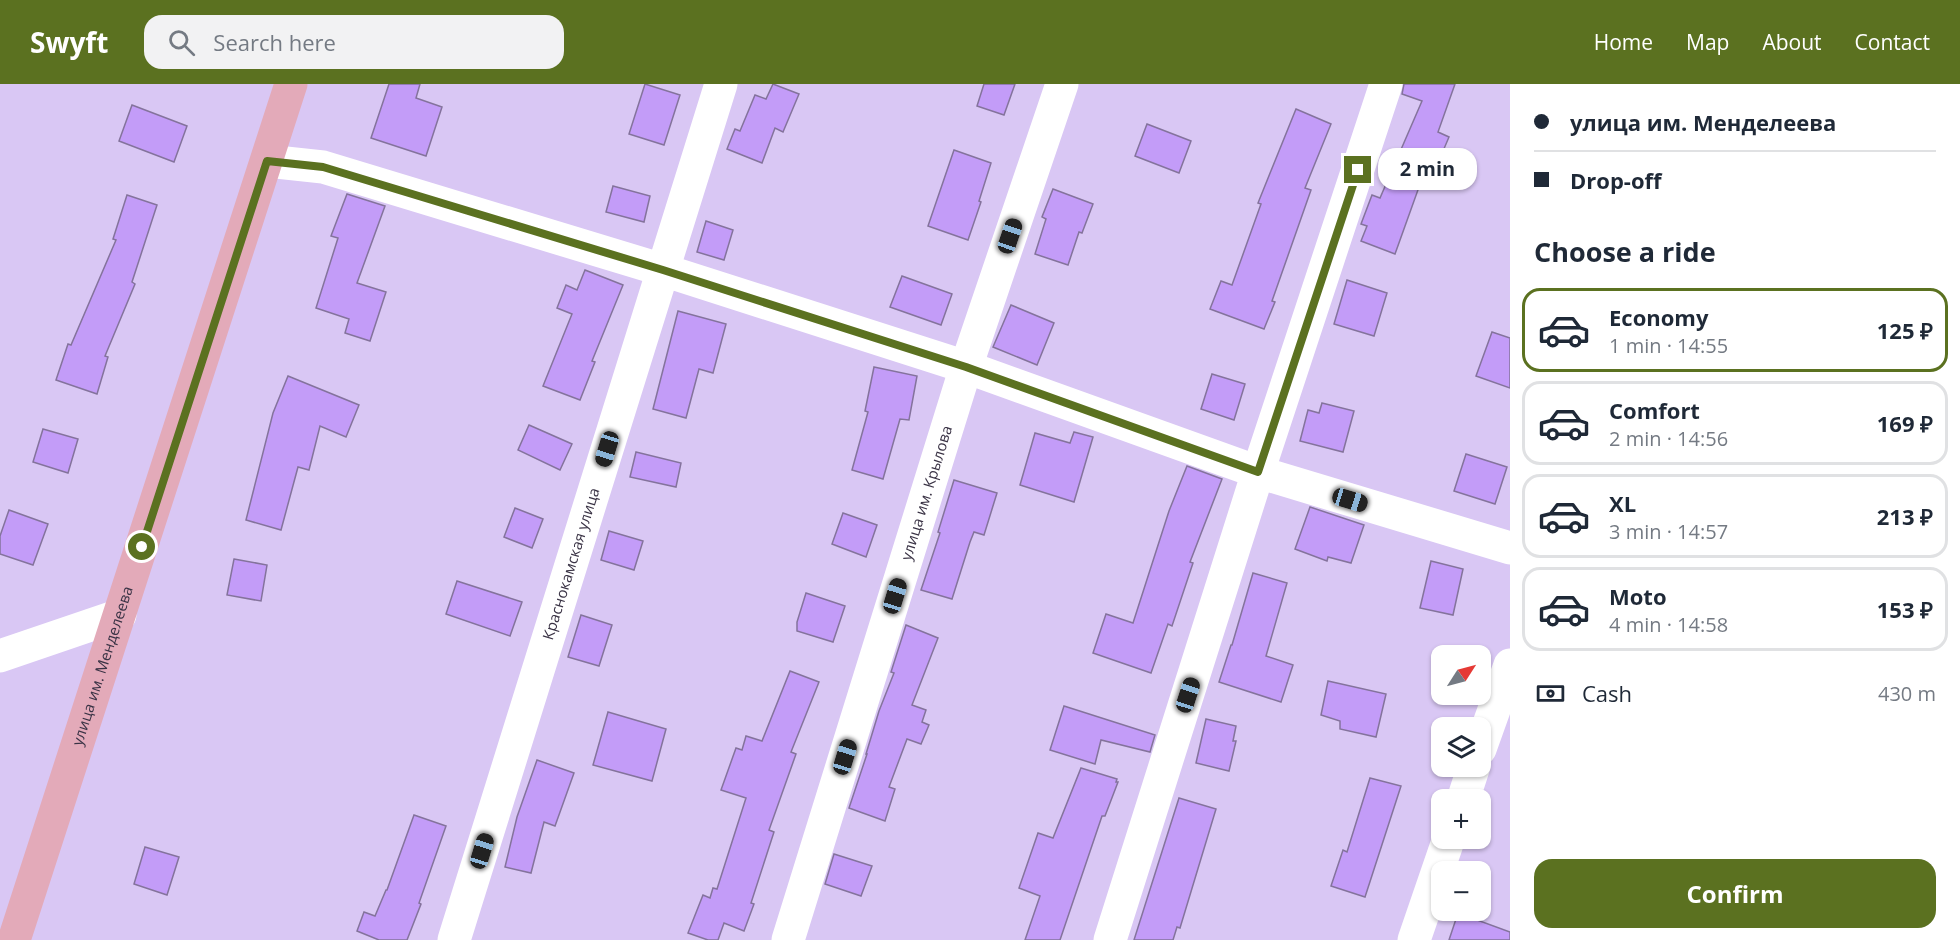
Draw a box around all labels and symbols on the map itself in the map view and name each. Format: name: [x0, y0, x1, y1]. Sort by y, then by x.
callout: 2 min: [1379, 149, 1478, 191]
route end: [1344, 156, 1371, 183]
car: [996, 216, 1024, 256]
street label: улица им. Крылова: [896, 423, 956, 563]
car: [593, 429, 621, 469]
street label: Краснокамская улица: [537, 485, 603, 642]
car: [1330, 486, 1370, 514]
route start: [128, 533, 155, 560]
car: [881, 576, 909, 616]
street label: улица им. Менделеева: [67, 583, 137, 748]
north arrow: [1431, 645, 1491, 705]
car: [1174, 675, 1202, 715]
car: [831, 737, 859, 777]
car: [468, 831, 496, 871]

